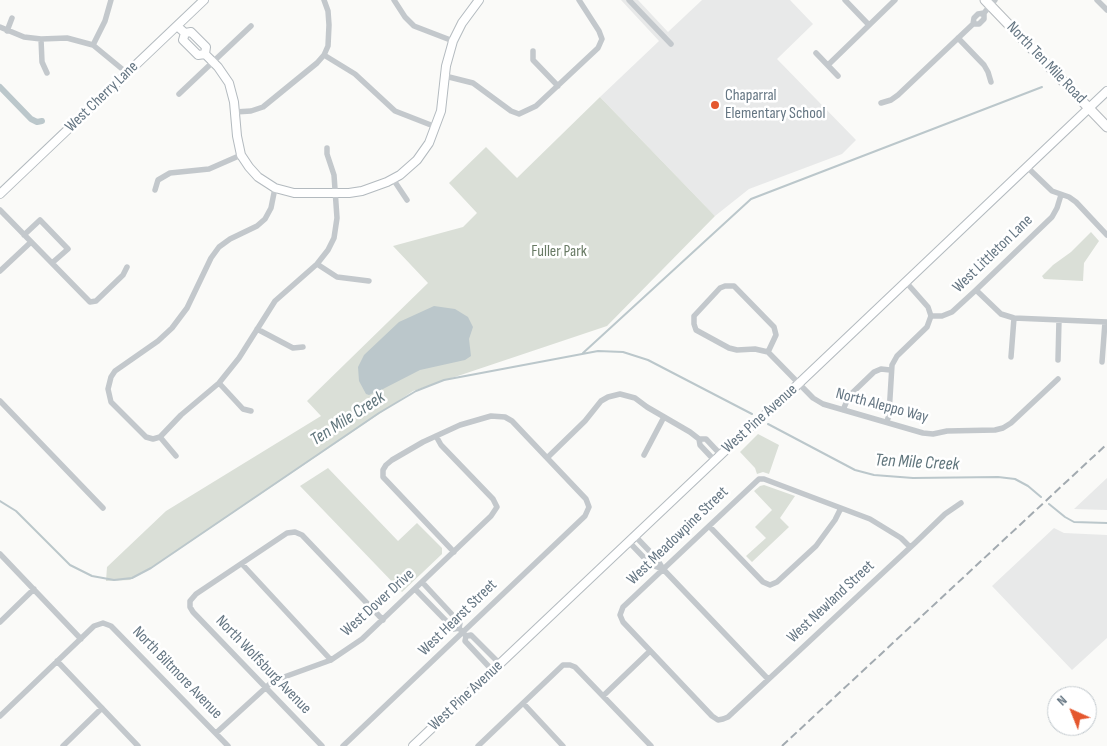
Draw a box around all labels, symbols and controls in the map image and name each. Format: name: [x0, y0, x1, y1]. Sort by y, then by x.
street label: North Ten Mile Road: [1002, 18, 1090, 108]
street label: West Cherry Lane: [61, 57, 143, 137]
place label: Chaparral Elementary School: [725, 86, 825, 124]
marker: Chaparral Elementary School: [709, 99, 721, 111]
street label: West Littleton Lane: [949, 211, 1037, 297]
park label: Fuller Park: [531, 242, 587, 262]
street label: West Pine Avenue: [718, 380, 802, 458]
street label: North Aleppo Way: [834, 384, 930, 428]
water label: Ten Mile Creek: [307, 387, 389, 451]
water label: Ten Mile Creek: [874, 450, 960, 476]
street label: West Meadowpine Street: [623, 483, 733, 589]
street label: West Newland Street: [783, 557, 879, 647]
street label: West Dover Drive: [338, 565, 418, 641]
street label: West Hearst Street: [415, 576, 501, 660]
street label: North Wolfsburg Avenue: [211, 612, 315, 718]
street label: North Biltmore Avenue: [128, 623, 226, 723]
street label: West Pine Avenue: [425, 657, 507, 735]
north arrow: [1047, 686, 1097, 736]
text: N: [1053, 692, 1071, 709]

